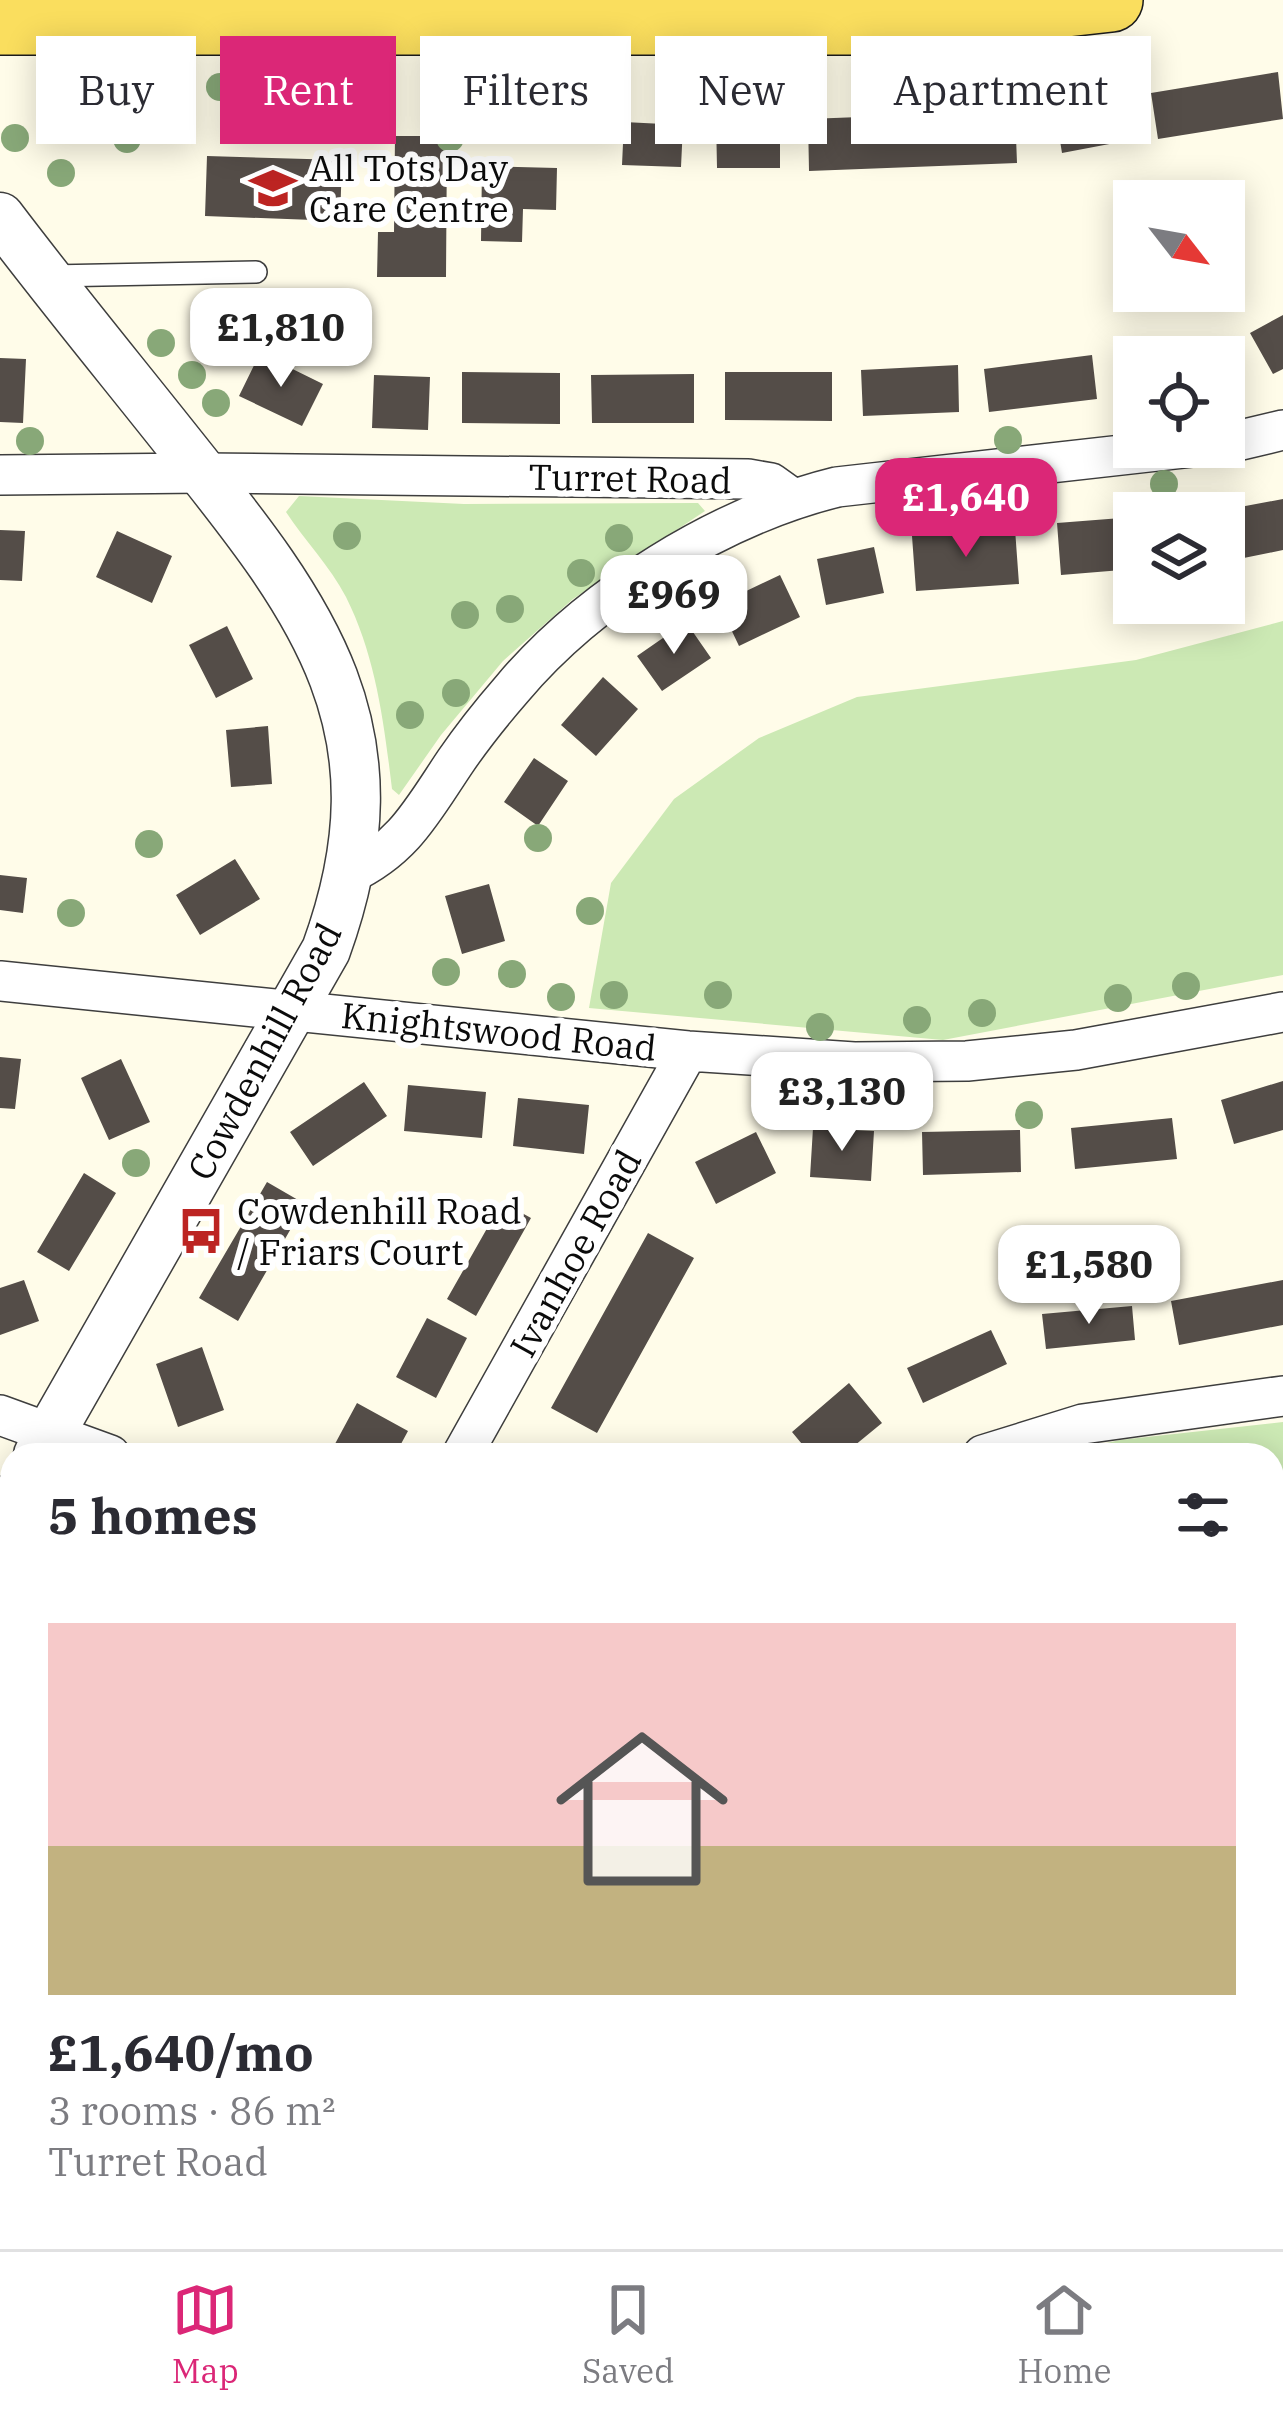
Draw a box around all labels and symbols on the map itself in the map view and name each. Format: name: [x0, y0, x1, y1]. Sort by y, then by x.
place label: All Tots Day Care Centre: [309, 144, 509, 232]
school or university icon: All Tots Day Care Centre: [248, 163, 298, 213]
north arrow: [1113, 180, 1245, 312]
pin: £1,810: [183, 288, 379, 390]
street label: Turret Road: [528, 453, 732, 503]
pin: £1,640: [868, 458, 1064, 560]
pin: £969: [603, 555, 745, 657]
street label: Cowdenhill Road: [176, 914, 352, 1188]
street label: Knightswood Road: [339, 991, 659, 1071]
pin: £3,130: [744, 1052, 940, 1154]
street label: Ivanhoe Road: [499, 1141, 651, 1365]
place label: Cowdenhill Road / Friars Court: [237, 1187, 522, 1275]
bus stop icon: Cowdenhill Road / Friars Court: [176, 1206, 226, 1256]
pin: £1,580: [991, 1225, 1187, 1327]

